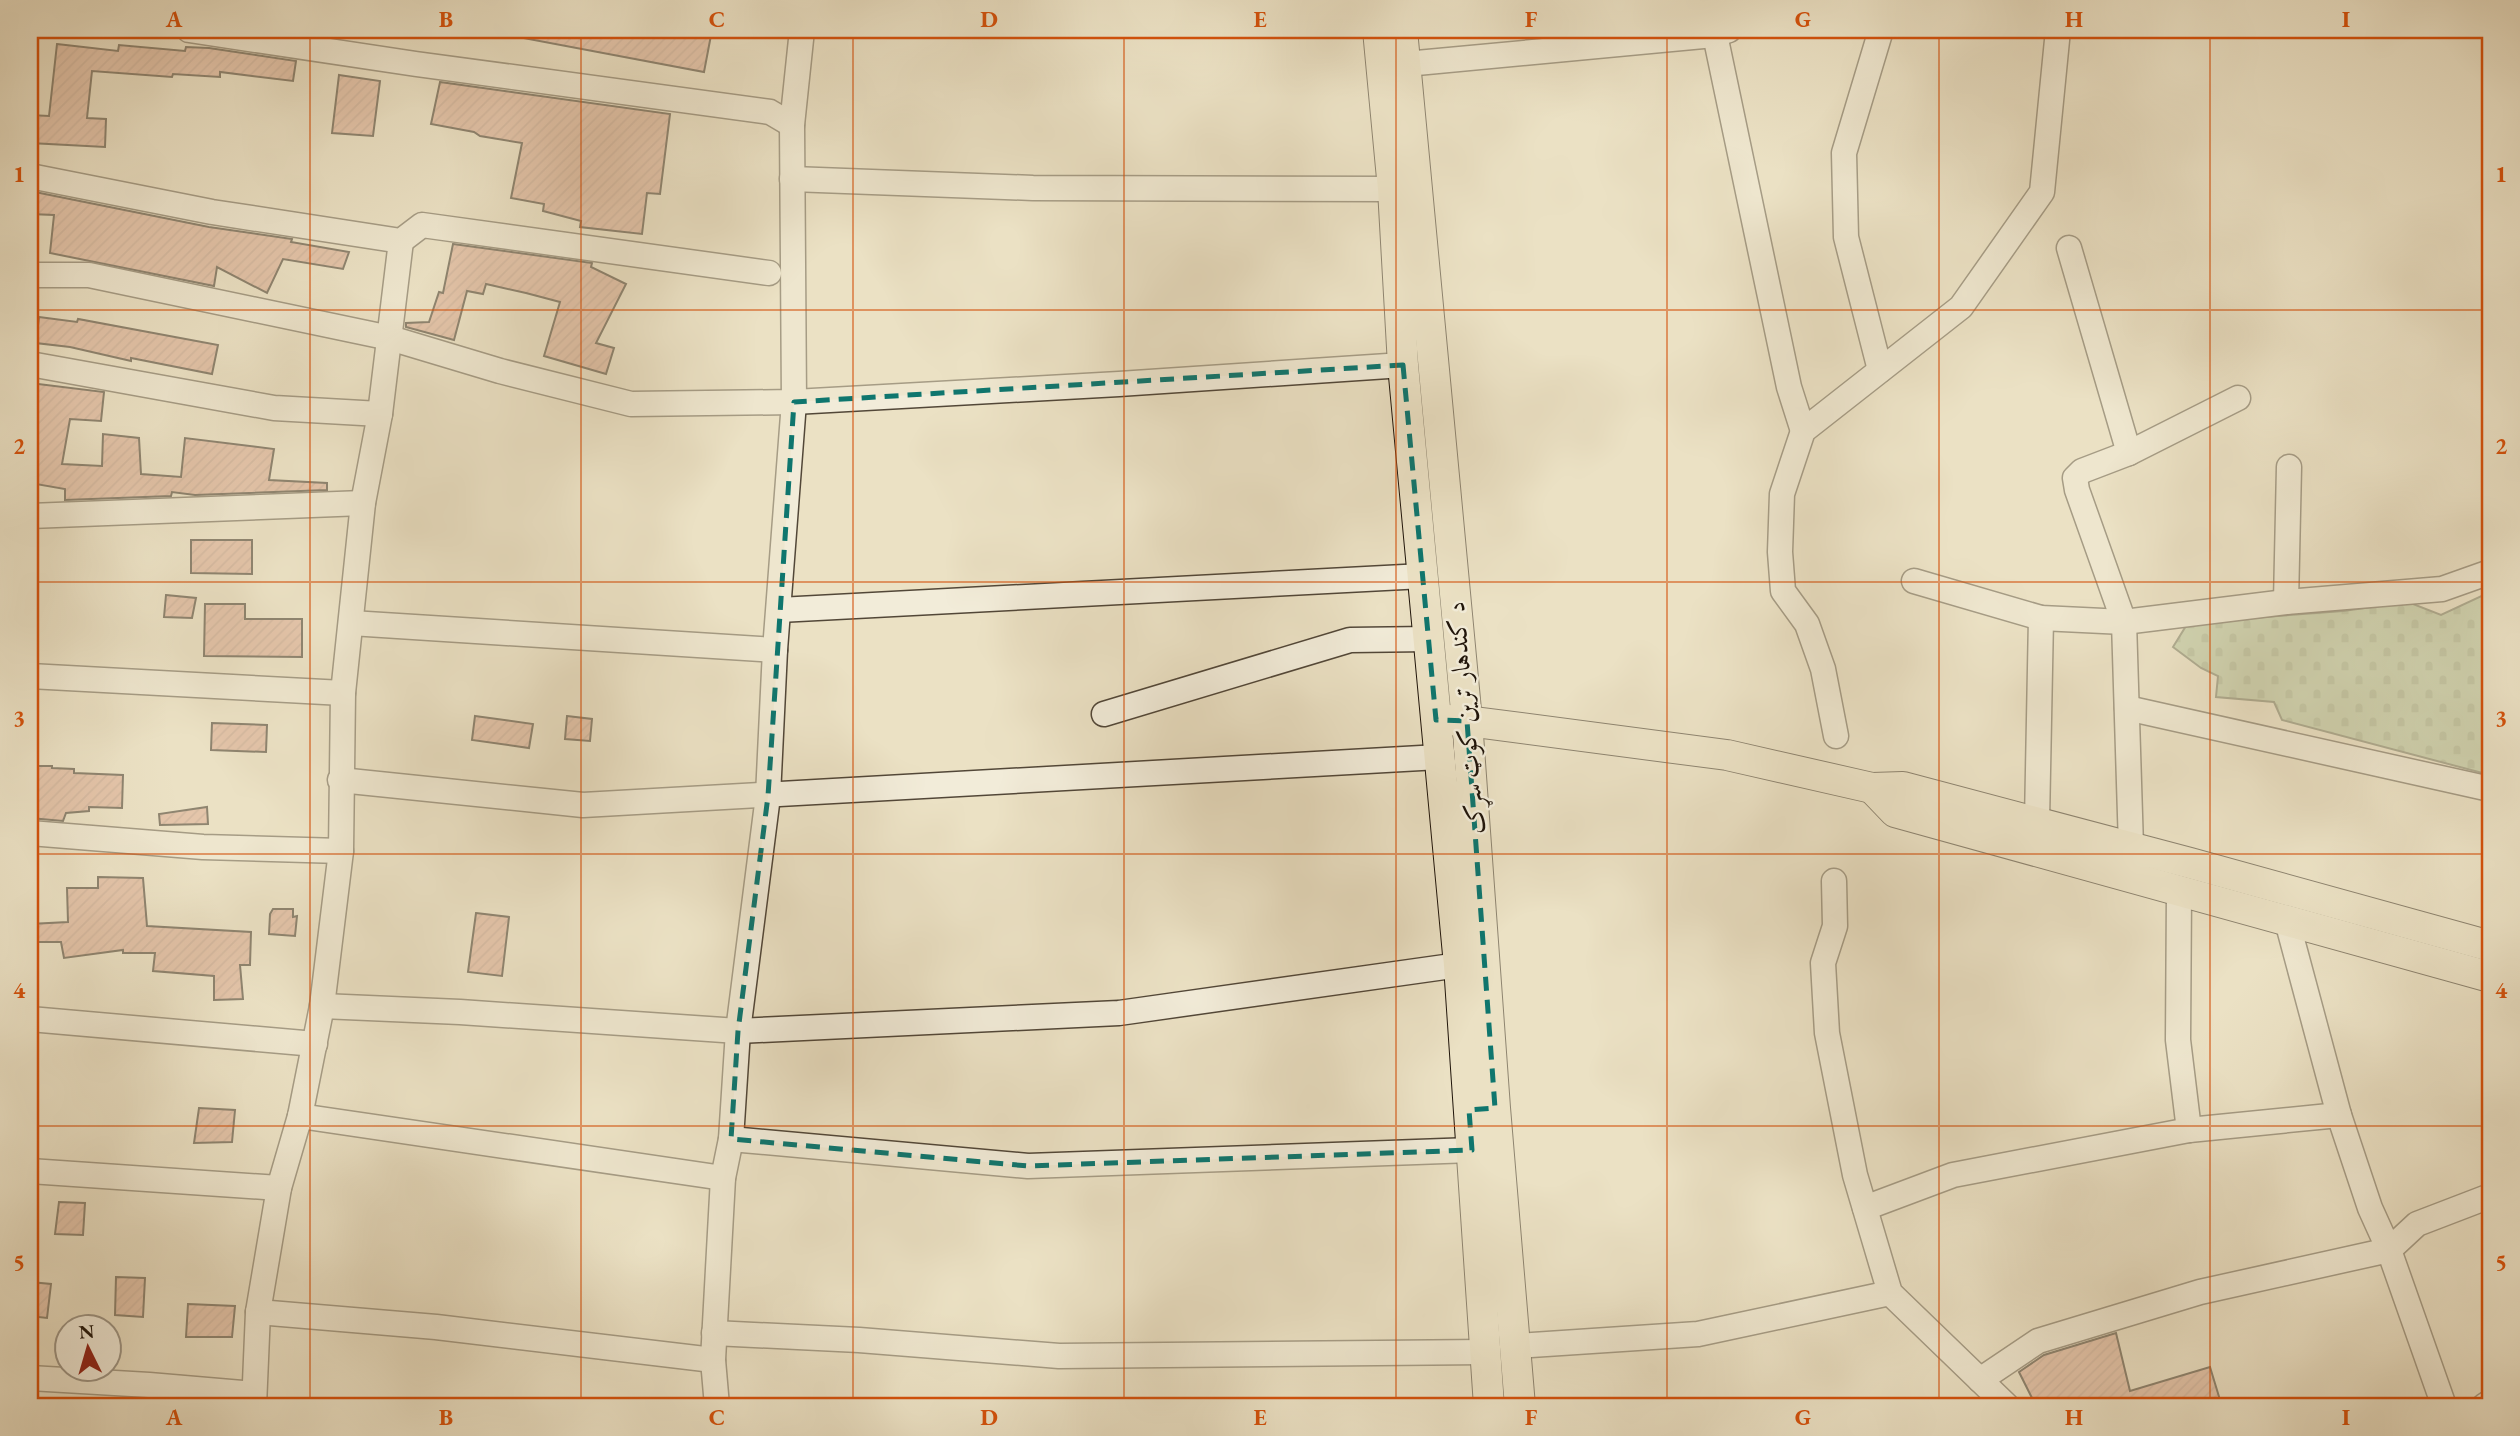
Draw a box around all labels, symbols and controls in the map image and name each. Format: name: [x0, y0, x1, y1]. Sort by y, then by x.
text: A: [165, 4, 183, 34]
text: B: [439, 4, 453, 34]
text: C: [709, 4, 725, 34]
text: D: [980, 4, 998, 34]
text: E: [1253, 4, 1267, 34]
text: F: [1525, 4, 1538, 34]
text: G: [1795, 4, 1811, 34]
text: H: [2065, 4, 2083, 34]
text: I: [2342, 4, 2350, 34]
text: 1: [13, 159, 25, 189]
text: 1: [2495, 159, 2507, 189]
text: 2: [13, 431, 25, 461]
text: 2: [2495, 431, 2507, 461]
street label: د کندهار ترين کوټ سړک: [1438, 600, 1496, 836]
text: 3: [13, 703, 25, 733]
text: 3: [2495, 703, 2507, 733]
text: 4: [13, 975, 26, 1005]
text: 4: [2495, 975, 2508, 1005]
text: 5: [13, 1247, 25, 1277]
text: 5: [2495, 1247, 2507, 1277]
north arrow: [52, 1314, 122, 1384]
text: N: [78, 1318, 96, 1345]
text: A: [165, 1402, 183, 1432]
text: B: [439, 1402, 453, 1432]
text: C: [709, 1402, 725, 1432]
text: D: [980, 1402, 998, 1432]
text: E: [1253, 1402, 1267, 1432]
text: F: [1525, 1402, 1538, 1432]
text: G: [1795, 1402, 1811, 1432]
text: H: [2065, 1402, 2083, 1432]
text: I: [2342, 1402, 2350, 1432]

